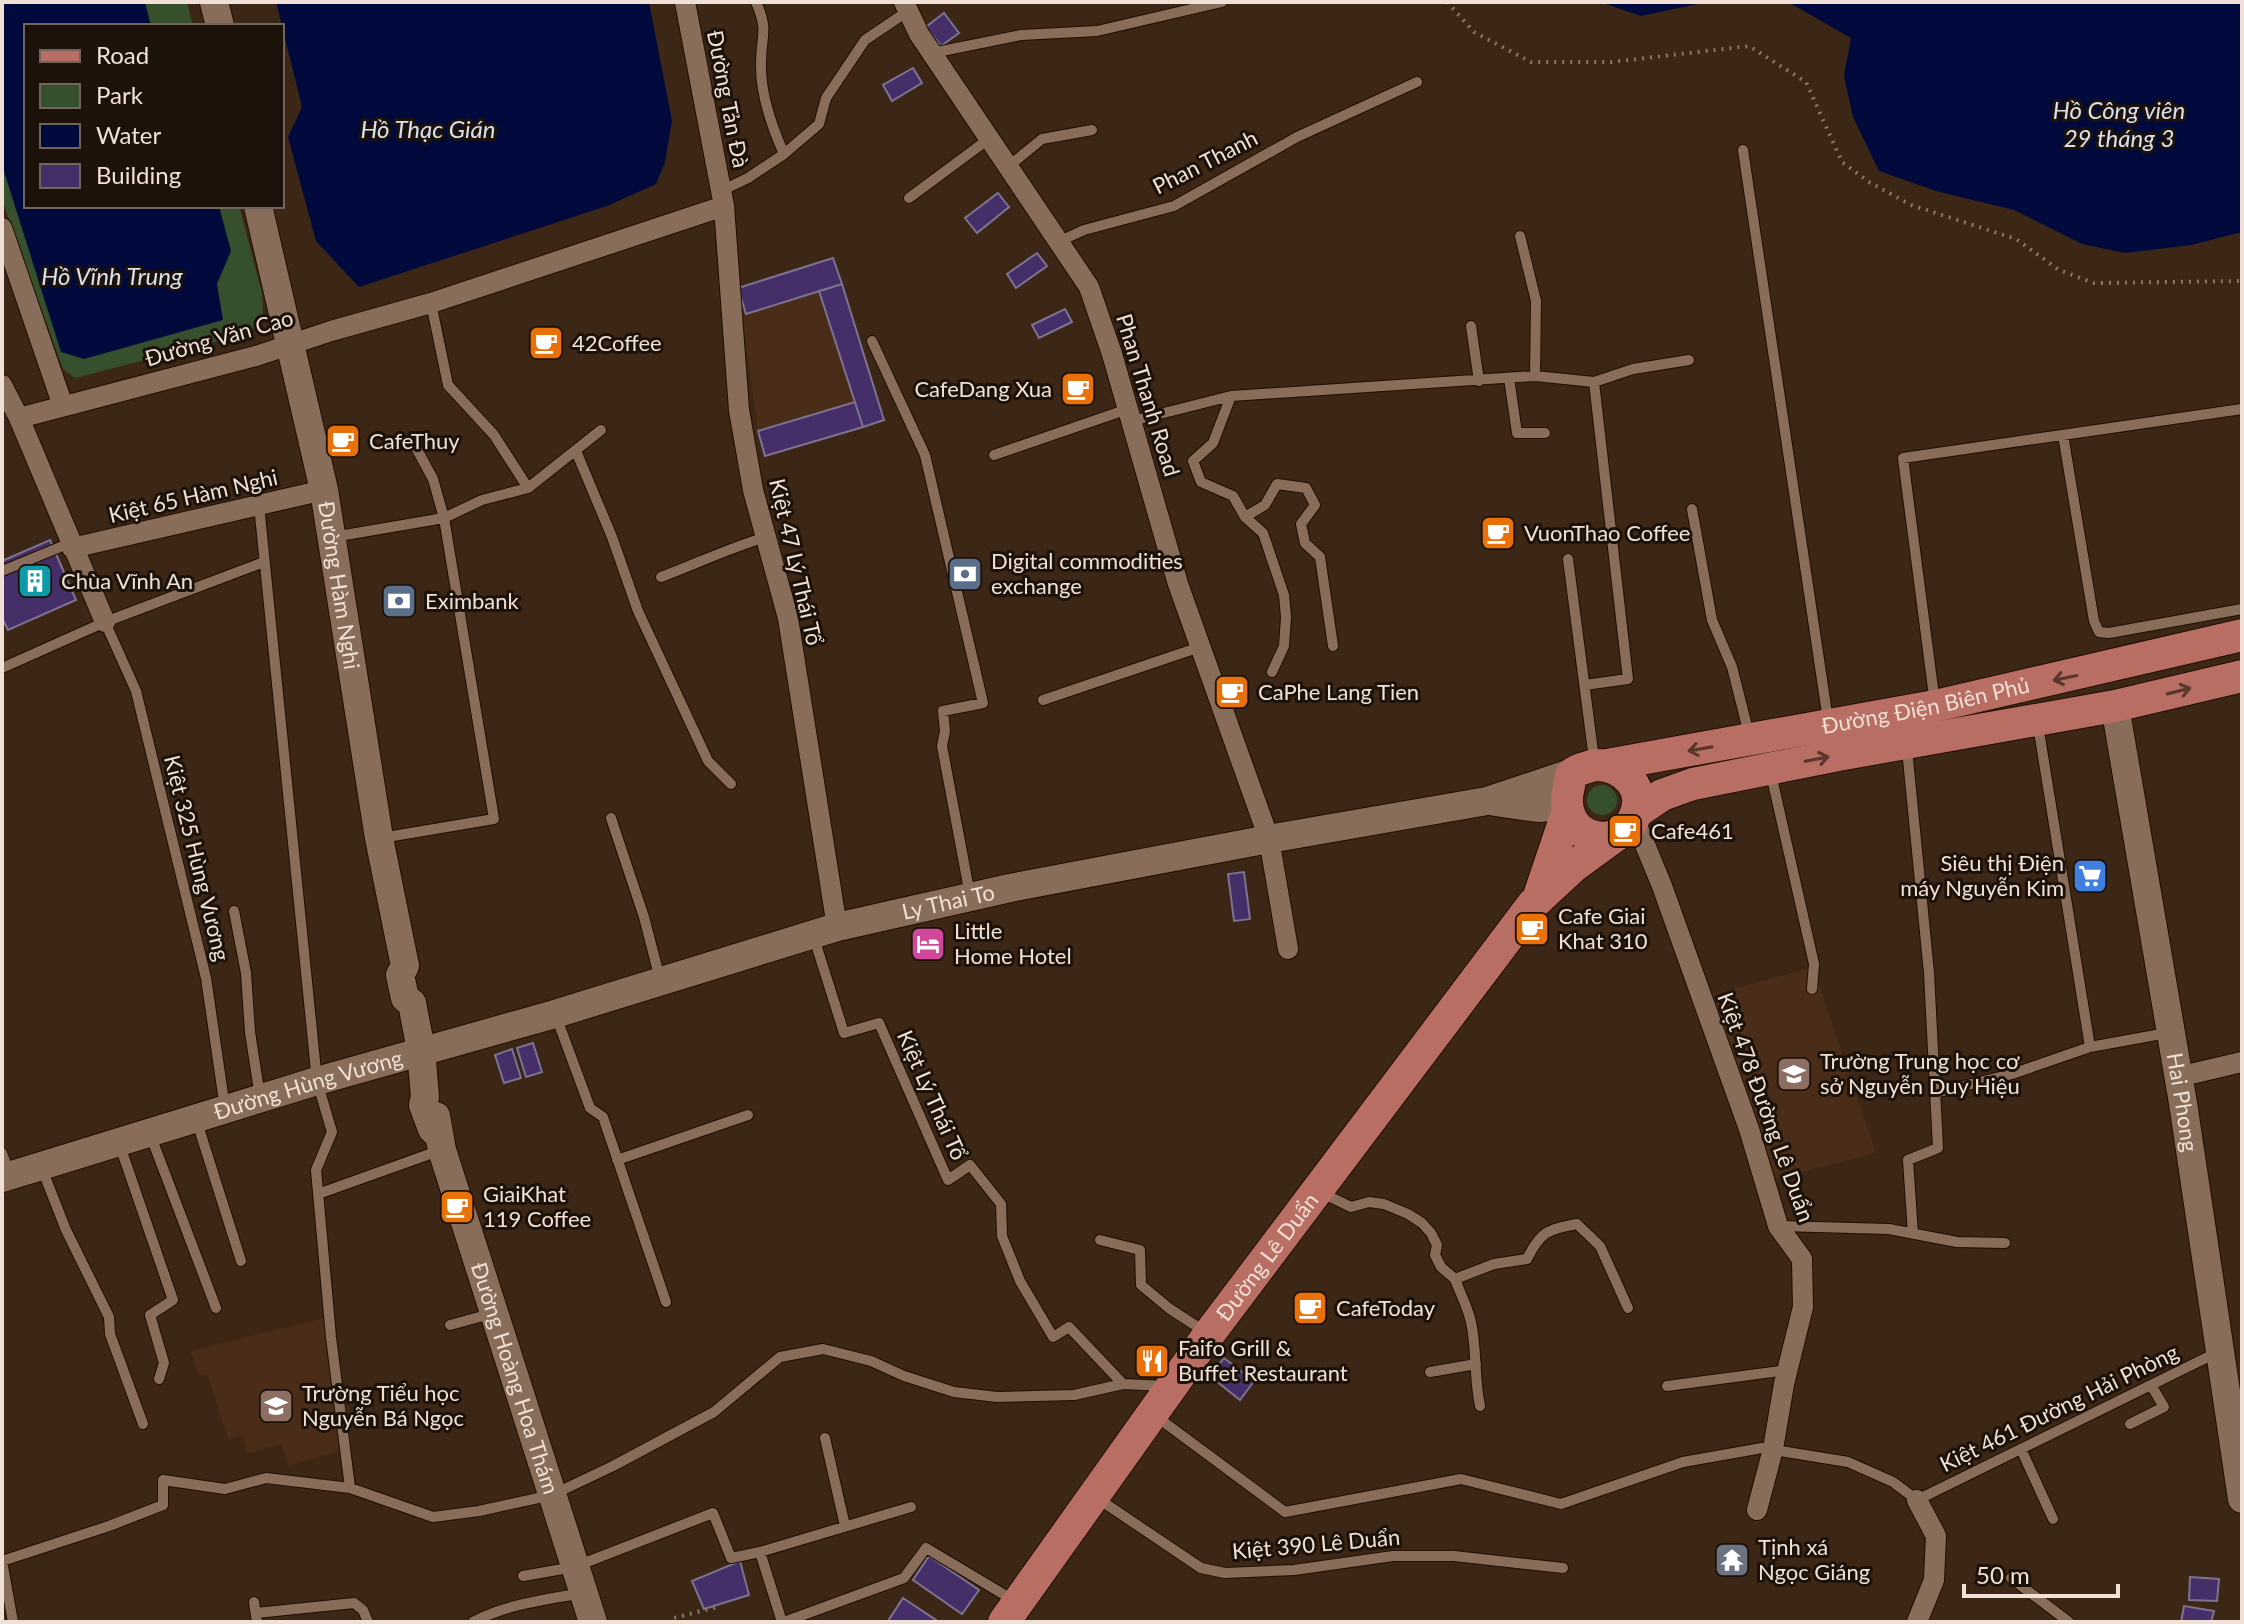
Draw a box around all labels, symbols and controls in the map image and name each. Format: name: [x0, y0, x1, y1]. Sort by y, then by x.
legend: [24, 24, 284, 208]
street label: Đường Tản Đà: [702, 28, 755, 170]
text: Road: [96, 40, 149, 69]
text: Park: [96, 80, 144, 109]
water label: Hồ Công viên 29 tháng 3: [2053, 95, 2185, 152]
water label: Hồ Thạc Gián: [360, 114, 496, 143]
text: Water: [96, 120, 161, 149]
street label: Phan Thanh: [1148, 124, 1262, 199]
text: Building: [96, 160, 181, 189]
water label: Hồ Vĩnh Trung: [41, 261, 183, 290]
street label: Đường Văn Cao: [142, 303, 296, 372]
street label: Phan Thanh Road: [1111, 310, 1186, 479]
cafe icon: 42Coffee: [527, 324, 565, 362]
place label: 42Coffee: [572, 329, 662, 356]
cafe icon: CafeDang Xua: [1059, 370, 1097, 408]
place label: CafeDang Xua: [914, 375, 1052, 402]
cafe icon: CafeThuy: [324, 422, 362, 460]
place label: CafeThuy: [369, 427, 460, 454]
street label: Kiệt 65 Hàm Nghi: [106, 463, 280, 528]
street label: Kiệt 47 Lý Thái Tổ: [764, 476, 829, 648]
street label: Đường Hàm Nghi: [313, 499, 366, 671]
cafe icon: VuonThao Coffee: [1479, 514, 1517, 552]
place label: VuonThao Coffee: [1524, 519, 1690, 546]
place label: Digital commodities exchange: [991, 547, 1183, 599]
bank icon: Digital commodities exchange: [946, 555, 984, 593]
building icon: Chùa Vĩnh An: [16, 562, 54, 600]
place label: Chùa Vĩnh An: [61, 567, 193, 594]
bank icon: Eximbank: [380, 582, 418, 620]
place label: Eximbank: [425, 587, 520, 614]
street label: Đường Điện Biên Phủ: [1819, 671, 2032, 739]
one-way arrow: [2053, 671, 2078, 686]
cafe icon: CaPhe Lang Tien: [1213, 673, 1251, 711]
place label: CaPhe Lang Tien: [1258, 678, 1419, 705]
one-way arrow: [2165, 683, 2191, 698]
one-way arrow: [1688, 742, 1713, 757]
one-way arrow: [1804, 751, 1829, 766]
street label: Kiệt 325 Hùng Vương: [159, 752, 236, 964]
cafe icon: Cafe461: [1606, 812, 1644, 850]
place label: Cafe461: [1651, 817, 1734, 844]
place label: Siêu thị Điện máy Nguyễn Kim: [1900, 849, 2064, 901]
supermarket icon: Siêu thị Điện máy Nguyễn Kim: [2071, 857, 2109, 895]
street label: Ly Thai To: [899, 878, 997, 925]
place label: Cafe Giai Khat 310: [1558, 902, 1648, 954]
cafe icon: Cafe Giai Khat 310: [1513, 910, 1551, 948]
place label: Little Home Hotel: [954, 917, 1072, 969]
hotel icon: Little Home Hotel: [909, 925, 947, 963]
street label: Kiệt 478 Đường Lê Duẩn: [1712, 989, 1821, 1225]
street label: Kiệt Lý Thái Tổ: [892, 1026, 973, 1164]
street label: Đường Hùng Vương: [210, 1044, 405, 1125]
place label: Trường Trung học cơ sở Nguyễn Duy Hiệu: [1820, 1047, 2020, 1099]
street label: Hai Phong: [2162, 1051, 2204, 1154]
school or university icon: Trường Trung học cơ sở Nguyễn Duy Hiệu: [1775, 1055, 1813, 1093]
place label: GiaiKhat 119 Coffee: [483, 1180, 591, 1232]
street label: Đường Lê Duẩn: [1210, 1187, 1324, 1326]
cafe icon: GiaiKhat 119 Coffee: [438, 1188, 476, 1226]
street label: Đường Hoàng Hoa Thám: [466, 1259, 565, 1497]
cafe icon: CafeToday: [1291, 1289, 1329, 1327]
place label: CafeToday: [1336, 1294, 1436, 1321]
place label: Faifo Grill & Buffet Restaurant: [1178, 1334, 1348, 1386]
street label: Kiệt 461 Đường Hải Phòng: [1935, 1338, 2183, 1477]
restaurant icon: Faifo Grill & Buffet Restaurant: [1133, 1342, 1171, 1380]
place label: Trường Tiểu học Nguyễn Bá Ngọc: [302, 1379, 464, 1431]
school or university icon: Trường Tiểu học Nguyễn Bá Ngọc: [257, 1387, 295, 1425]
street label: Kiệt 390 Lê Duẩn: [1231, 1523, 1401, 1564]
place label: Tịnh xá Ngọc Giáng: [1758, 1533, 1870, 1585]
temple icon: Tịnh xá Ngọc Giáng: [1713, 1541, 1751, 1579]
scale bar: [1964, 1548, 2118, 1598]
text: 50 m: [1976, 1560, 2030, 1589]

